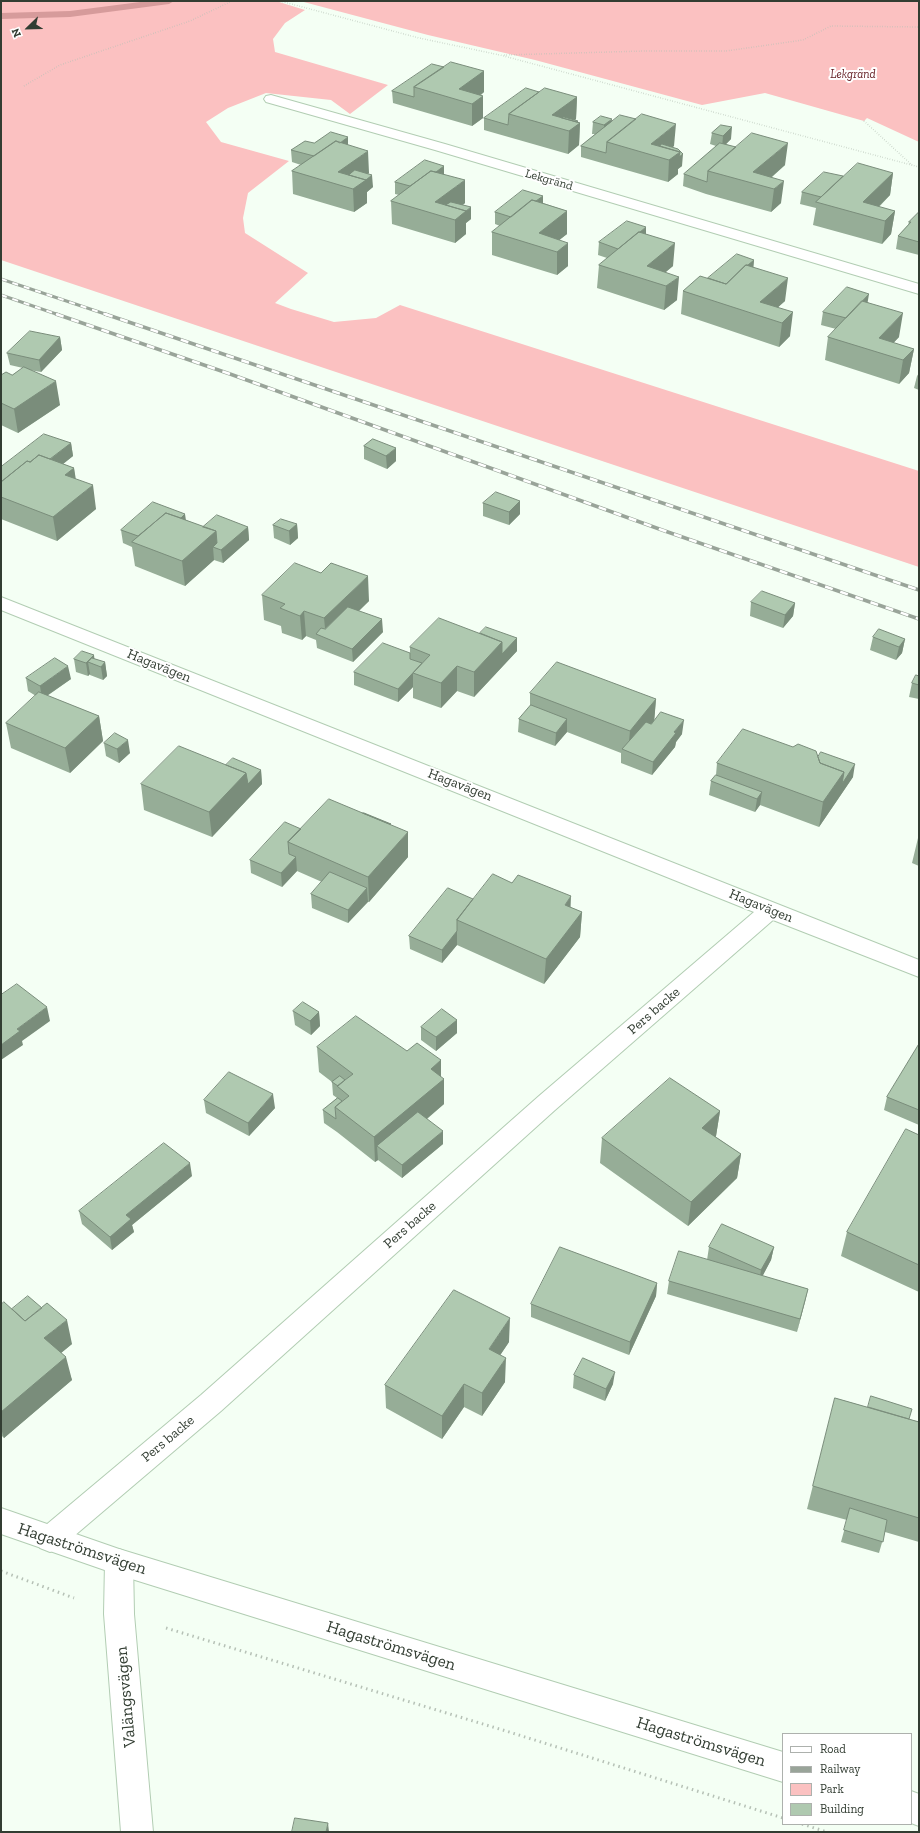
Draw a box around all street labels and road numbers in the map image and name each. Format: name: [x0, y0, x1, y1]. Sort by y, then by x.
street label: Lekgränd: [523, 166, 575, 194]
street label: Hagavägen: [125, 646, 193, 686]
street label: Hagavägen: [425, 765, 495, 805]
street label: Hagavägen: [727, 886, 795, 926]
street label: Pers backe: [624, 984, 684, 1038]
street label: Pers backe: [380, 1198, 440, 1252]
street label: Pers backe: [138, 1412, 198, 1466]
street label: Hagaströmsvägen: [15, 1519, 149, 1579]
street label: Hagaströmsvägen: [324, 1617, 458, 1675]
street label: Valängsvägen: [111, 1646, 141, 1748]
street label: Hagaströmsvägen: [634, 1713, 768, 1771]

